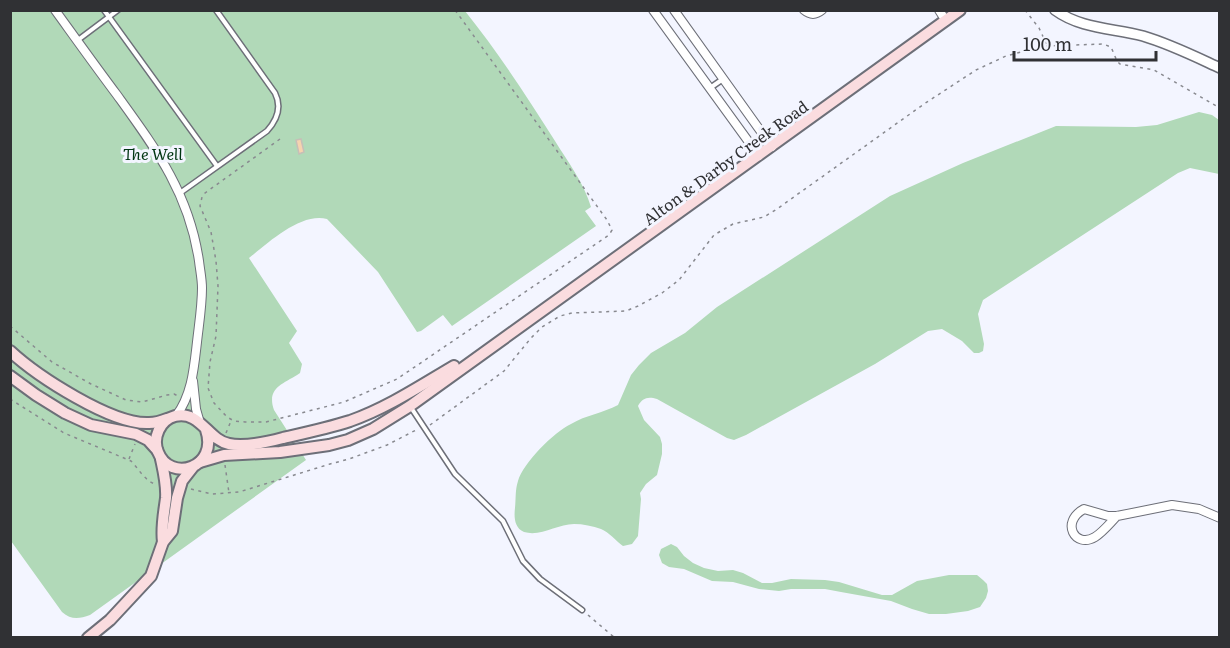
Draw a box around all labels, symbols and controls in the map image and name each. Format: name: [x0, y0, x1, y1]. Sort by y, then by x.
scale bar: [1014, 24, 1156, 62]
text: 100 m: [1023, 30, 1072, 57]
street label: Alton & Darby Creek Road: [637, 94, 813, 230]
park label: The Well: [123, 141, 183, 165]

